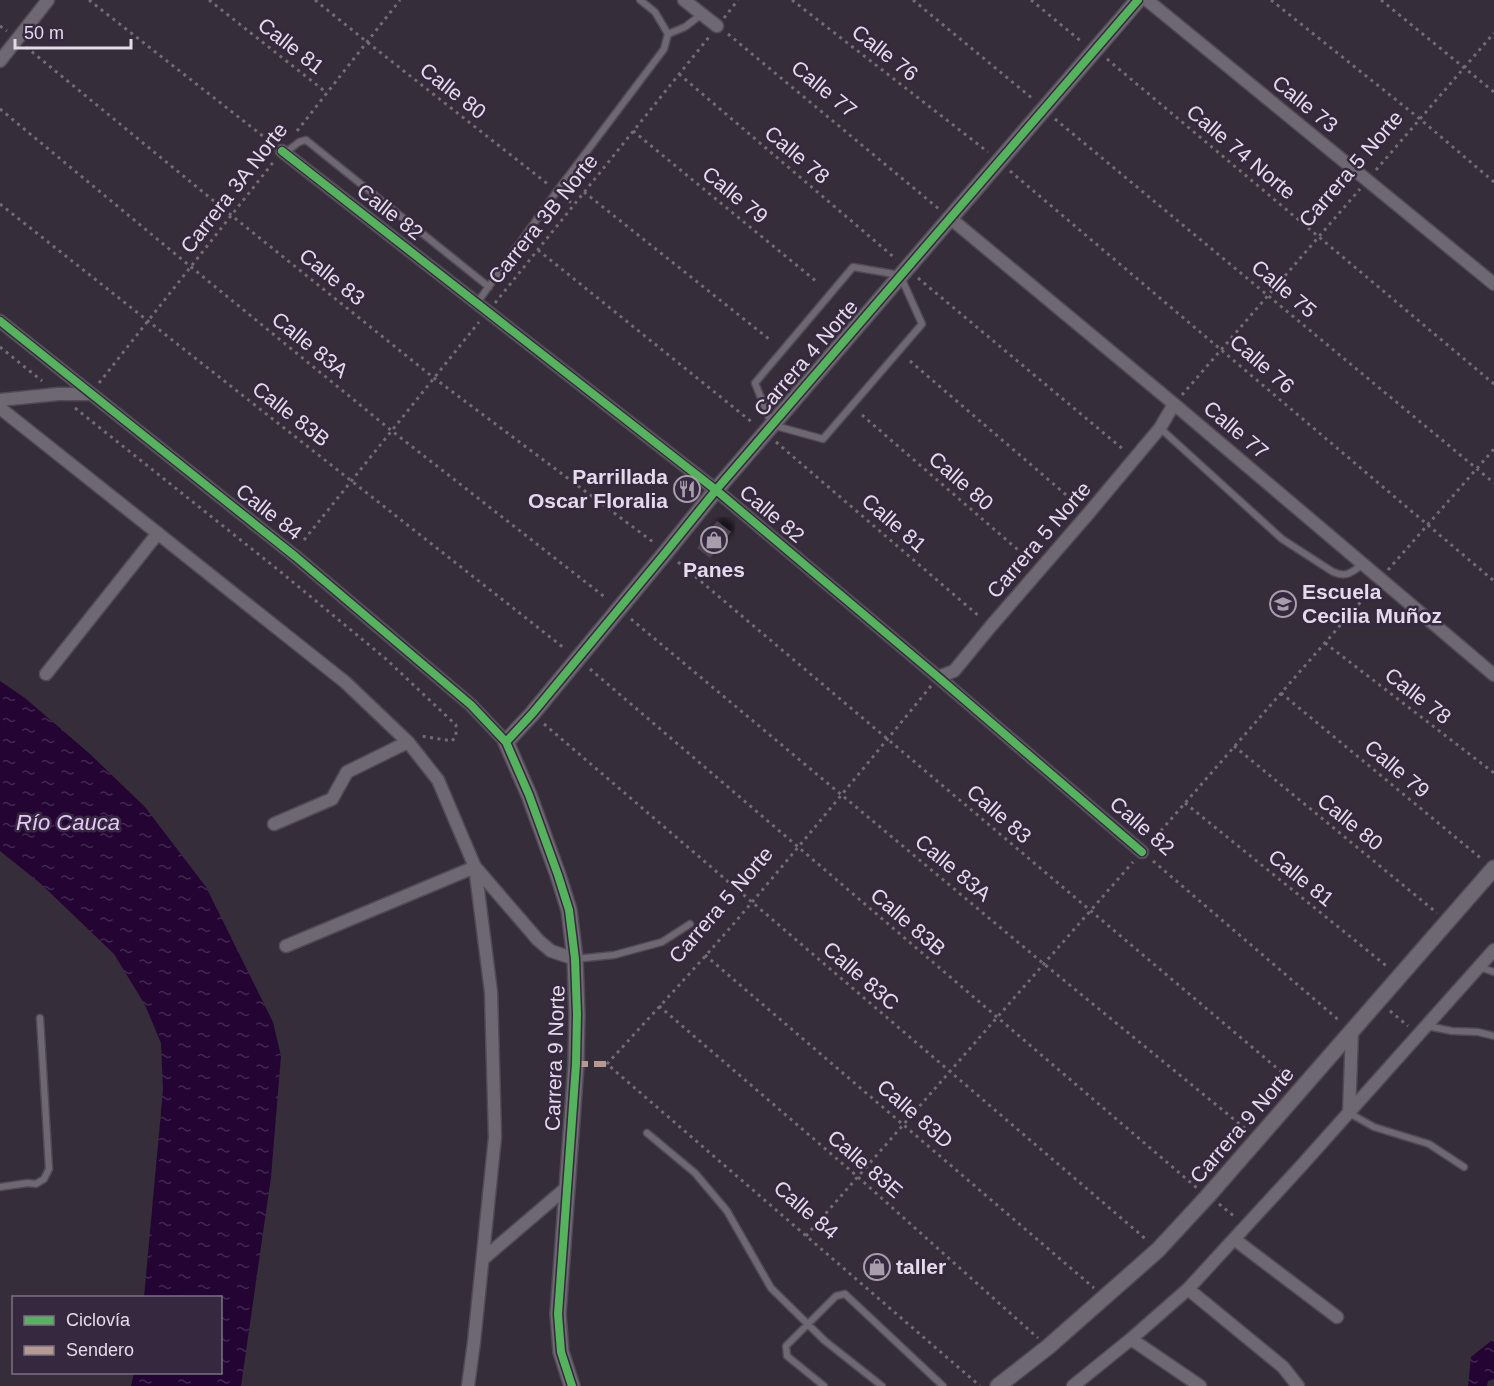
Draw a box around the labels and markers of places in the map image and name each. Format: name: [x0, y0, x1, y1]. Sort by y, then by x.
place label: Parrillada Oscar Floralia: [528, 465, 668, 512]
restaurant icon: Parrillada Oscar Floralia: [672, 474, 702, 504]
shop icon: Panes: [699, 525, 729, 555]
place label: Panes: [683, 558, 745, 581]
place label: Escuela Cecilia Muñoz: [1302, 580, 1442, 627]
school or university icon: Escuela Cecilia Muñoz: [1268, 589, 1298, 619]
shop icon: taller: [862, 1252, 892, 1282]
place label: taller: [896, 1255, 946, 1278]

